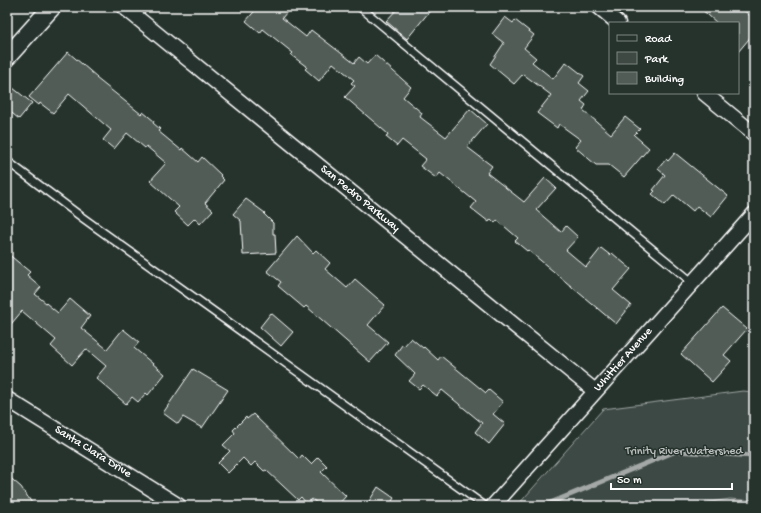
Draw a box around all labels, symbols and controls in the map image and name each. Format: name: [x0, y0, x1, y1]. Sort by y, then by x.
legend: [609, 22, 739, 94]
text: Road: [645, 33, 672, 47]
text: Park: [644, 53, 670, 67]
text: Building: [644, 73, 684, 87]
street label: San Pedro Parkway: [317, 162, 402, 236]
street label: Whittier Avenue: [591, 324, 656, 395]
street label: Santa Clara Drive: [52, 423, 135, 482]
park label: Trinity River Watershed: [624, 445, 744, 459]
scale bar: [611, 465, 732, 491]
text: 50 m: [617, 474, 642, 488]

